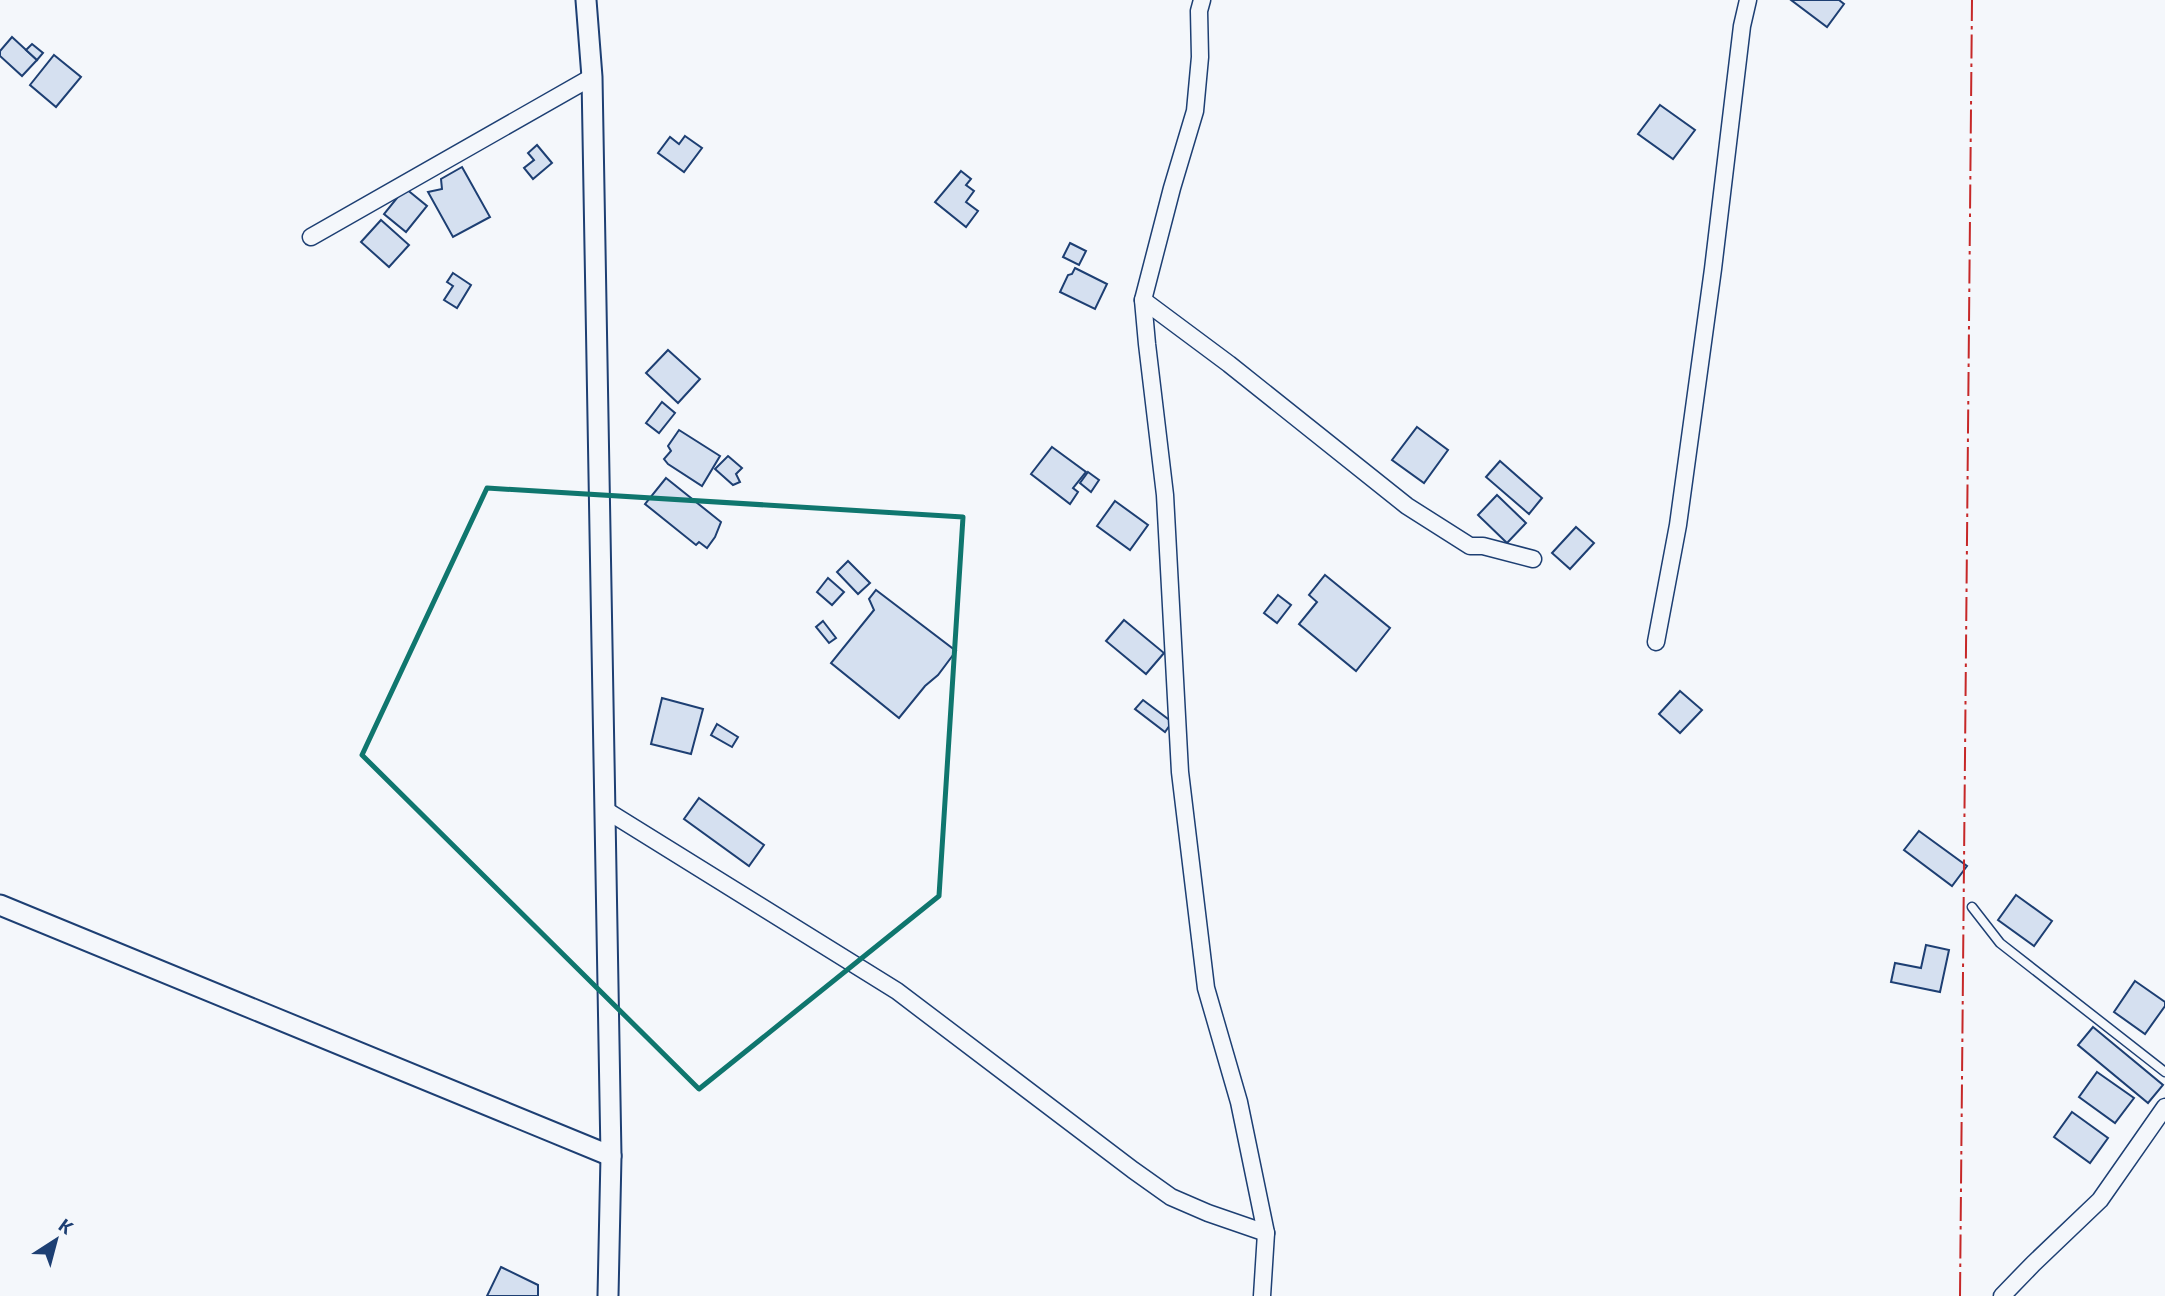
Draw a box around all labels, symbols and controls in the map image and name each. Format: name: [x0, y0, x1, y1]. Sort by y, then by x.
north arrow: [21, 1205, 91, 1275]
text: K: [55, 1213, 78, 1239]

